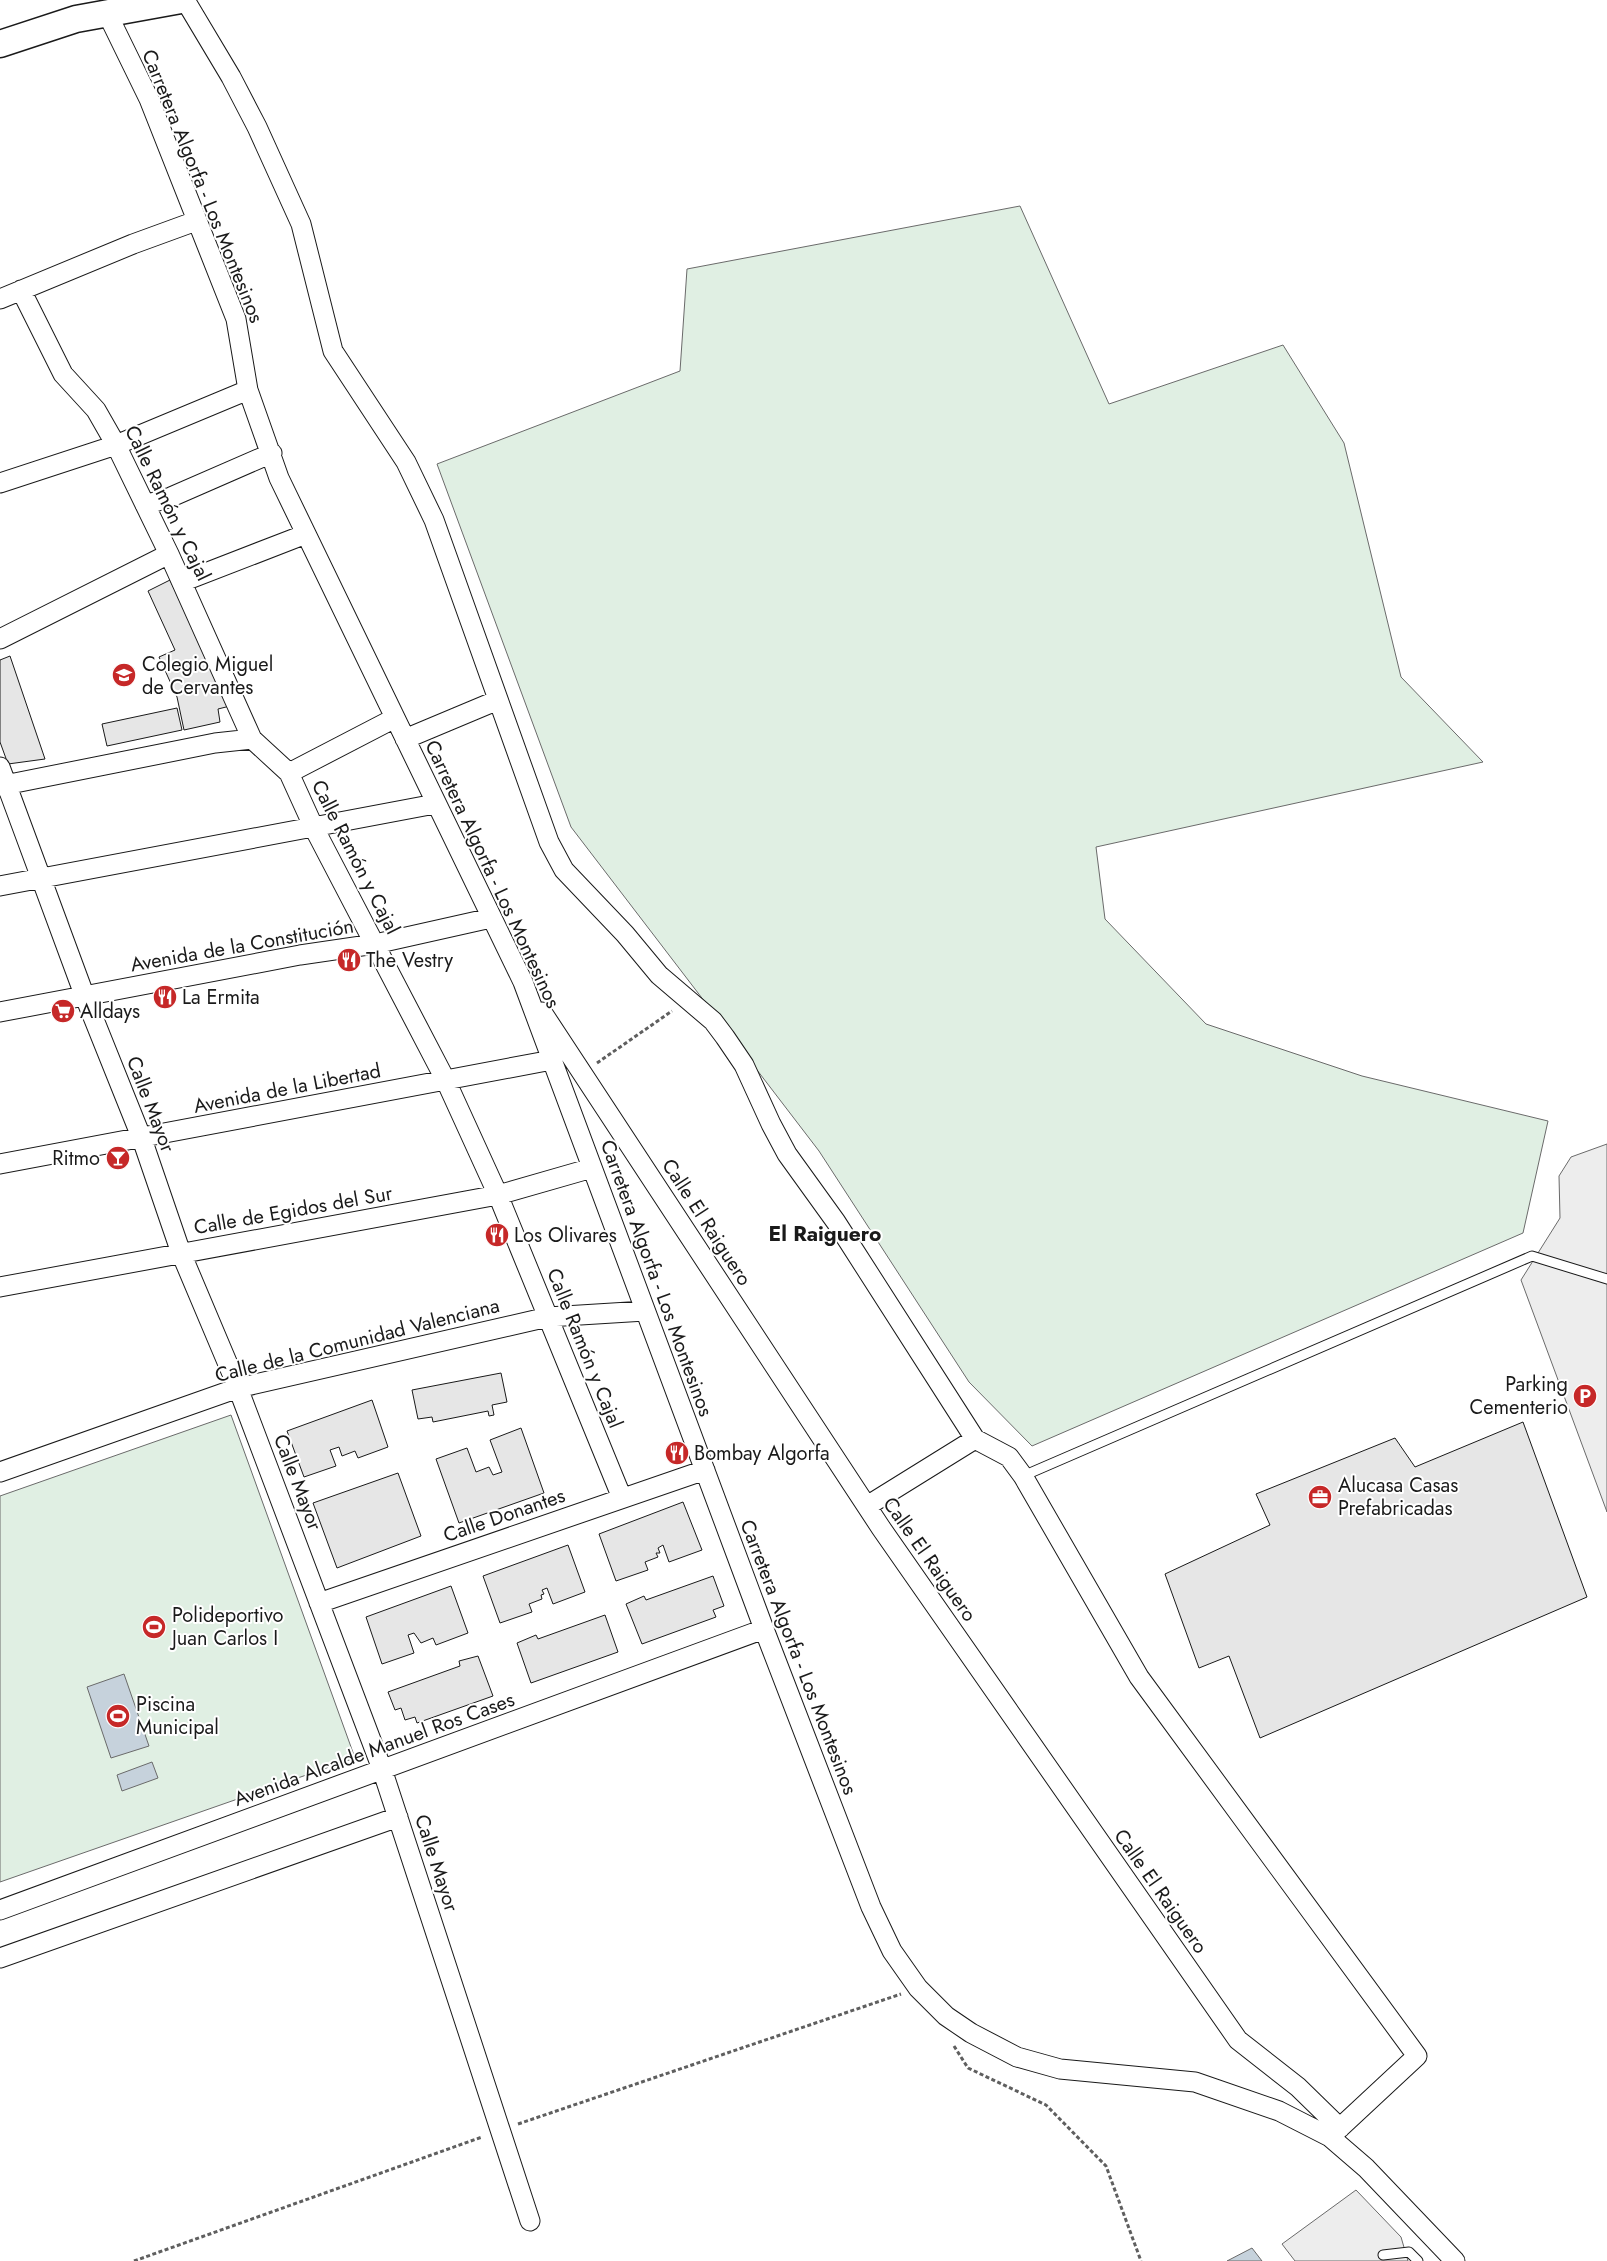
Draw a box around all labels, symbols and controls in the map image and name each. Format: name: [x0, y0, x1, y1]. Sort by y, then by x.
street label: Carretera Algorfa - Los Montesinos: [134, 45, 271, 327]
street label: Calle Ramón y Cajal: [117, 420, 218, 586]
place label: Colegio Miguel de Cervantes: [142, 650, 273, 702]
school or university icon: Colegio Miguel de Cervantes: [111, 662, 137, 688]
street label: Carretera Algorfa - Los Montesinos: [418, 735, 568, 1013]
street label: Calle Ramón y Cajal: [304, 775, 407, 940]
street label: Avenida de la Constitución: [128, 912, 356, 979]
place label: The Vestry: [366, 946, 453, 975]
restaurant icon: The Vestry: [336, 947, 362, 973]
place label: La Ermita: [182, 983, 260, 1012]
restaurant icon: La Ermita: [152, 984, 178, 1010]
place label: Alldays: [80, 997, 140, 1026]
supermarket icon: Alldays: [50, 998, 76, 1024]
street label: Calle Mayor: [119, 1052, 182, 1157]
street label: Avenida de la Libertad: [191, 1056, 383, 1121]
street label: Carretera Algorfa - Los Montesinos: [593, 1136, 720, 1421]
place label: Ritmo: [52, 1144, 100, 1173]
bar icon: Ritmo: [105, 1145, 131, 1171]
street label: Calle El Raiguero: [655, 1153, 759, 1292]
street label: Calle de Egidos del Sur: [192, 1179, 395, 1242]
district label: El Raiguero: [769, 1219, 881, 1249]
place label: Los Olivares: [514, 1221, 617, 1250]
restaurant icon: Los Olivares: [484, 1222, 510, 1248]
street label: Calle Ramón y Cajal: [539, 1264, 630, 1432]
street label: Calle de la Comunidad Valenciana: [212, 1291, 502, 1390]
place label: Parking Cementerio: [1470, 1370, 1568, 1422]
parking icon: Parking Cementerio: [1572, 1383, 1598, 1409]
street label: Calle Mayor: [266, 1430, 329, 1535]
place label: Bombay Algorfa: [694, 1439, 830, 1468]
restaurant icon: Bombay Algorfa: [664, 1440, 690, 1466]
place label: Alucasa Casas Prefabricadas: [1338, 1471, 1458, 1523]
street label: Calle Donantes: [439, 1481, 569, 1550]
office icon: Alucasa Casas Prefabricadas: [1307, 1484, 1333, 1510]
street label: Calle El Raiguero: [876, 1491, 983, 1628]
street label: Carretera Algorfa - Los Montesinos: [733, 1515, 864, 1799]
place label: Polideportivo Juan Carlos I: [169, 1601, 283, 1653]
sports icon: Polideportivo Juan Carlos I: [141, 1614, 167, 1640]
street label: Avenida Alcalde Manuel Ros Cases: [230, 1685, 519, 1814]
place label: Piscina Municipal: [136, 1690, 219, 1742]
sports icon: Piscina Municipal: [105, 1703, 131, 1729]
street label: Calle Mayor: [407, 1811, 466, 1916]
street label: Calle El Raiguero: [1107, 1823, 1214, 1960]

